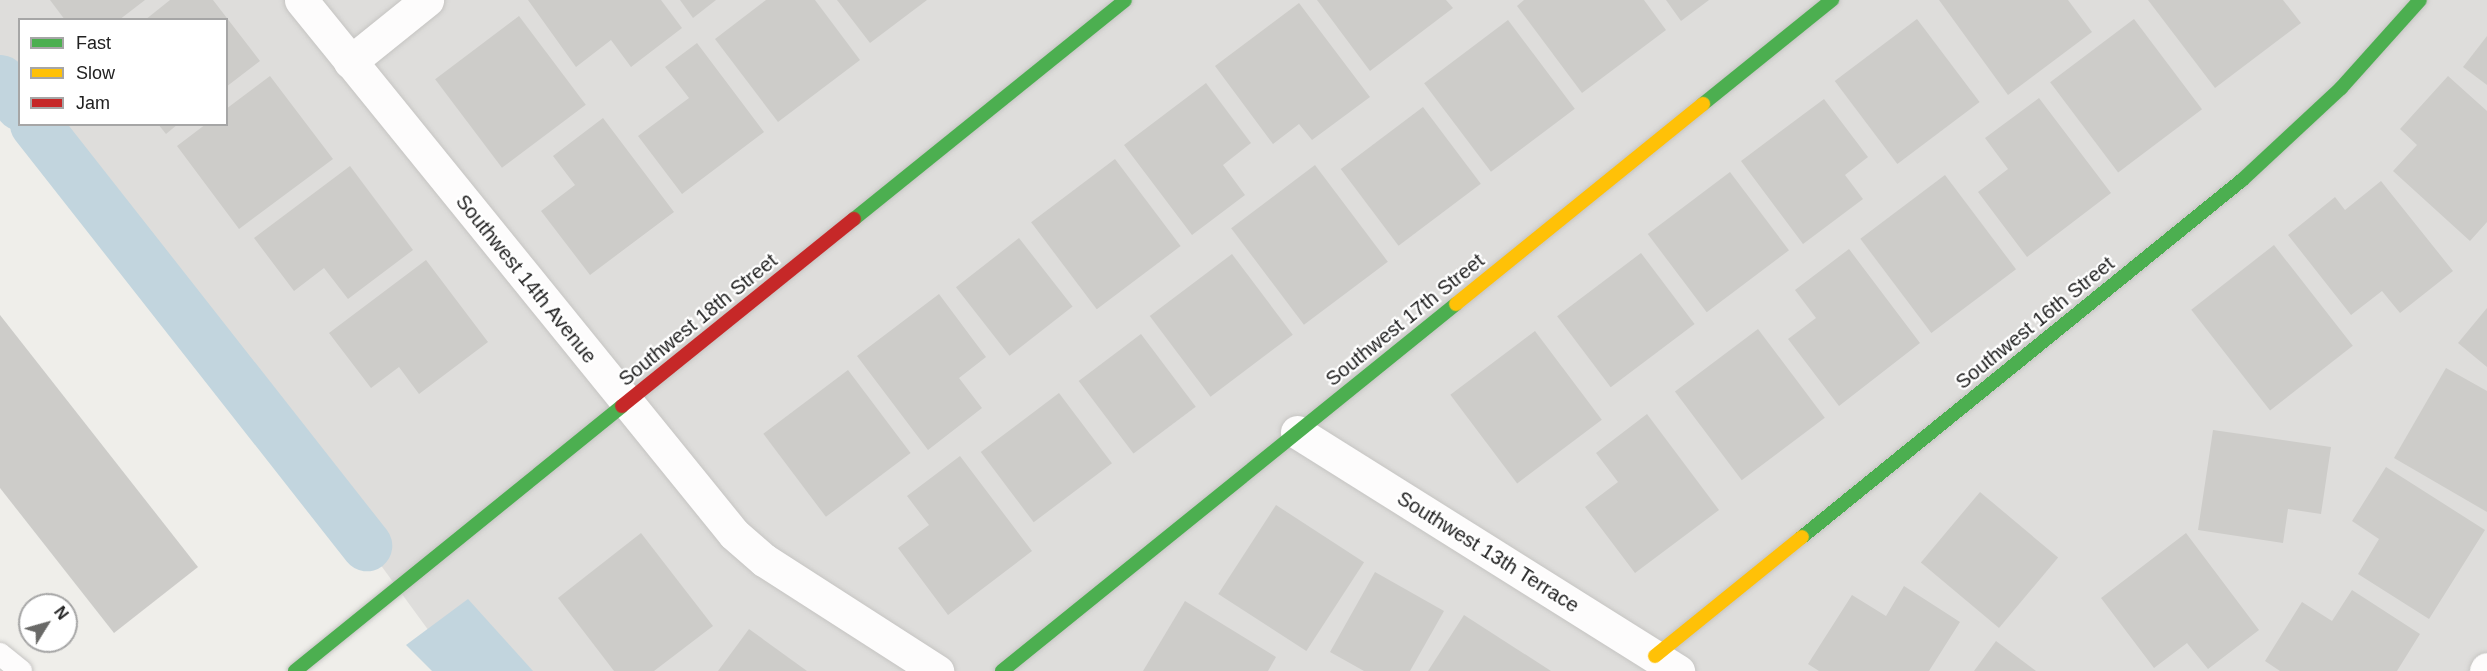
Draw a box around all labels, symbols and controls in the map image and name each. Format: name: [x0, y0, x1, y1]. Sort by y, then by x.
legend: [18, 18, 228, 126]
text: Fast: [76, 33, 111, 53]
text: Slow: [76, 63, 115, 83]
text: Jam: [76, 93, 110, 113]
street label: Southwest 14th Avenue: [450, 189, 602, 369]
street label: Southwest 18th Street: [614, 249, 782, 391]
street label: Southwest 17th Street: [1321, 249, 1489, 391]
street label: Southwest 16th Street: [1951, 252, 2119, 394]
street label: Southwest 13th Terrace: [1393, 486, 1583, 618]
north arrow: [18, 593, 78, 653]
text: N: [51, 603, 71, 623]

